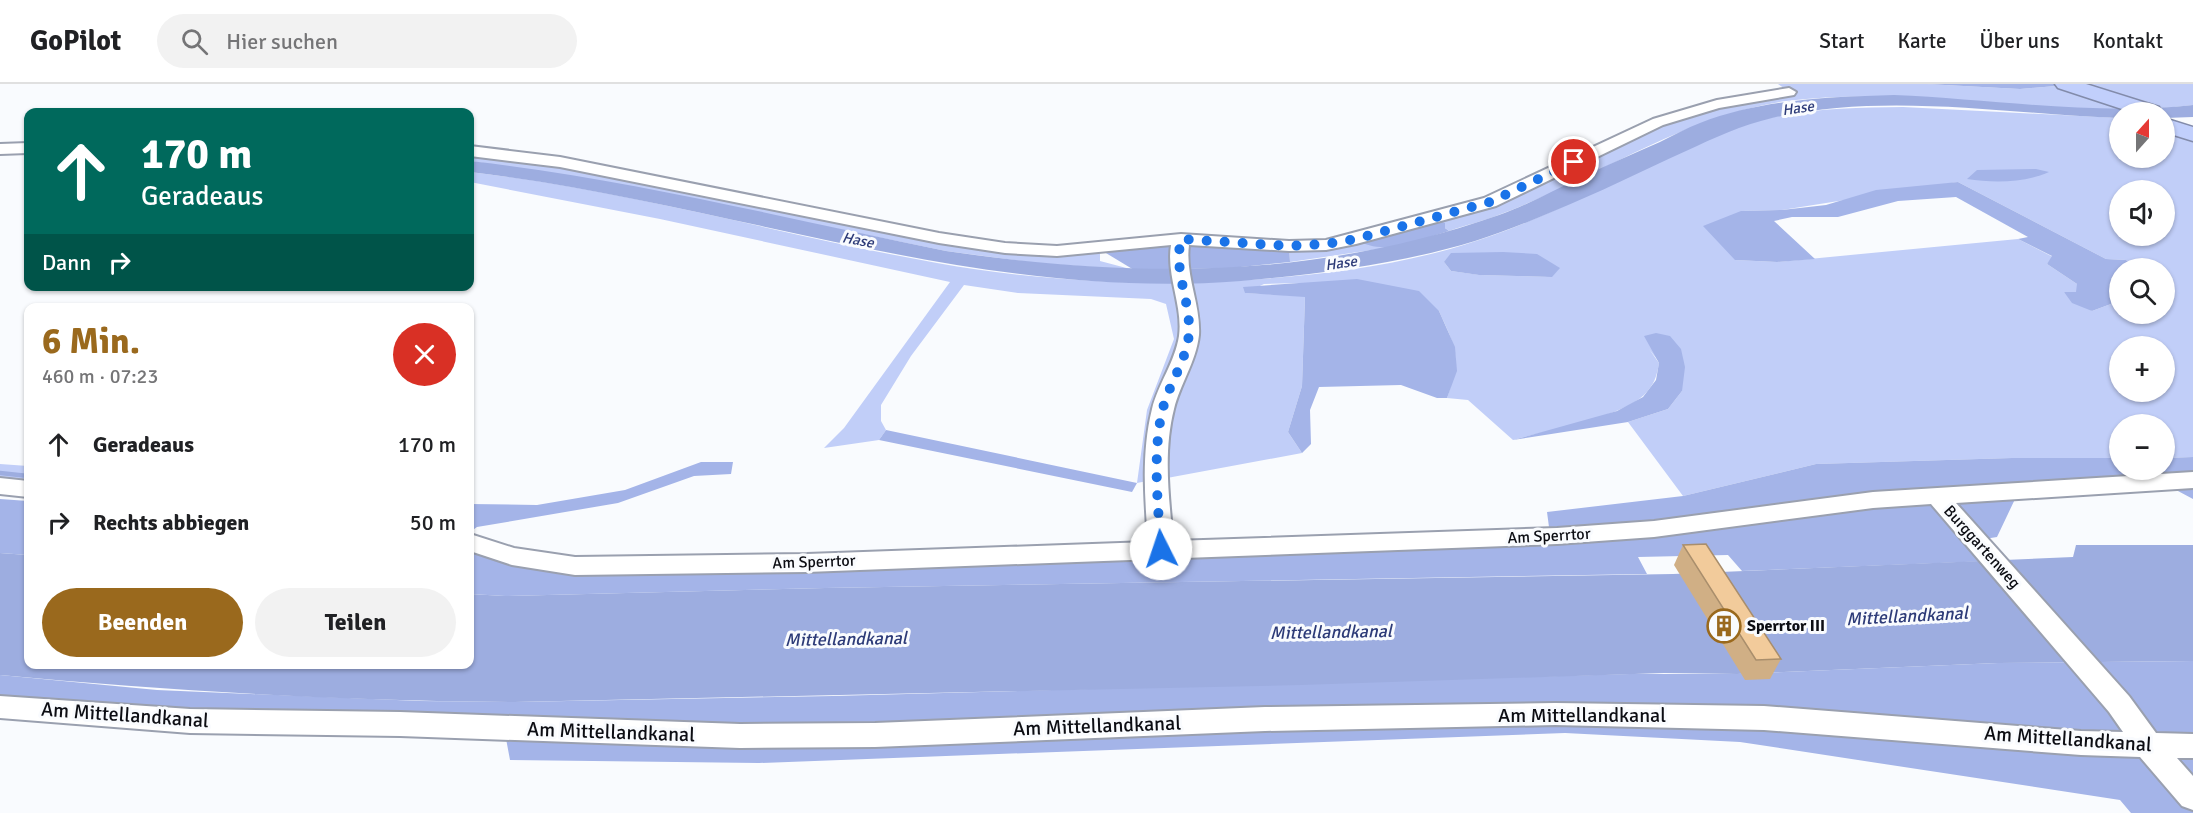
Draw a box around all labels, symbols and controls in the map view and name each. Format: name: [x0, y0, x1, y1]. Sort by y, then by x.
search box: [157, 14, 577, 68]
text: GoPilot: [30, 24, 121, 58]
icon: search: [178, 25, 211, 58]
text: Hier suchen: [226, 28, 338, 55]
text: Start: [1819, 28, 1864, 54]
text: Karte: [1897, 28, 1946, 54]
text: Über uns: [1979, 28, 2060, 54]
text: Kontakt: [2093, 28, 2163, 54]
water label: Hase: [1781, 97, 1816, 119]
north arrow: [2109, 102, 2175, 168]
map controls: [2109, 102, 2175, 480]
text: 170 m: [141, 129, 252, 180]
icon: ahead: [42, 132, 120, 210]
pin: [1548, 136, 1599, 187]
icon: arrive: [1557, 145, 1590, 178]
text: Geradeaus: [141, 180, 263, 213]
button: sound: [2109, 180, 2175, 246]
water label: Hase: [841, 228, 877, 252]
icon: right: [103, 246, 136, 279]
text: Dann: [42, 249, 91, 276]
water label: Hase: [1324, 252, 1359, 274]
button: search: [2109, 258, 2175, 324]
text: 6 Min.: [42, 319, 140, 364]
button: close: [393, 323, 456, 386]
button: +: [2109, 336, 2175, 402]
text: 460 m · 07:23: [42, 364, 158, 389]
button: −: [2109, 414, 2175, 480]
icon: ahead: [42, 428, 75, 461]
text: Geradeaus: [93, 431, 194, 458]
text: 170 m: [398, 431, 456, 458]
street label: Burggartenweg: [1939, 501, 2025, 593]
icon: right: [42, 506, 75, 539]
text: Rechts abbiegen: [93, 509, 249, 536]
text: 50 m: [410, 509, 456, 536]
position arrow: [1129, 517, 1193, 581]
street label: Am Sperrtor: [1507, 524, 1591, 548]
street label: Am Sperrtor: [772, 551, 856, 573]
button: Beenden: [42, 588, 243, 657]
button: Teilen: [255, 588, 456, 657]
water label: Mittellandkanal: [1845, 602, 1970, 630]
building icon: Sperrtor III: [1706, 608, 1742, 644]
place label: Sperrtor III: [1747, 616, 1825, 636]
water label: Mittellandkanal: [1270, 620, 1394, 644]
water label: Mittellandkanal: [785, 627, 909, 651]
street label: Am Mittellandkanal: [40, 697, 210, 733]
street label: Am Mittellandkanal: [1498, 703, 1666, 728]
street label: Am Mittellandkanal: [1013, 711, 1182, 741]
street label: Am Mittellandkanal: [527, 717, 696, 747]
street label: Am Mittellandkanal: [1983, 721, 2153, 757]

